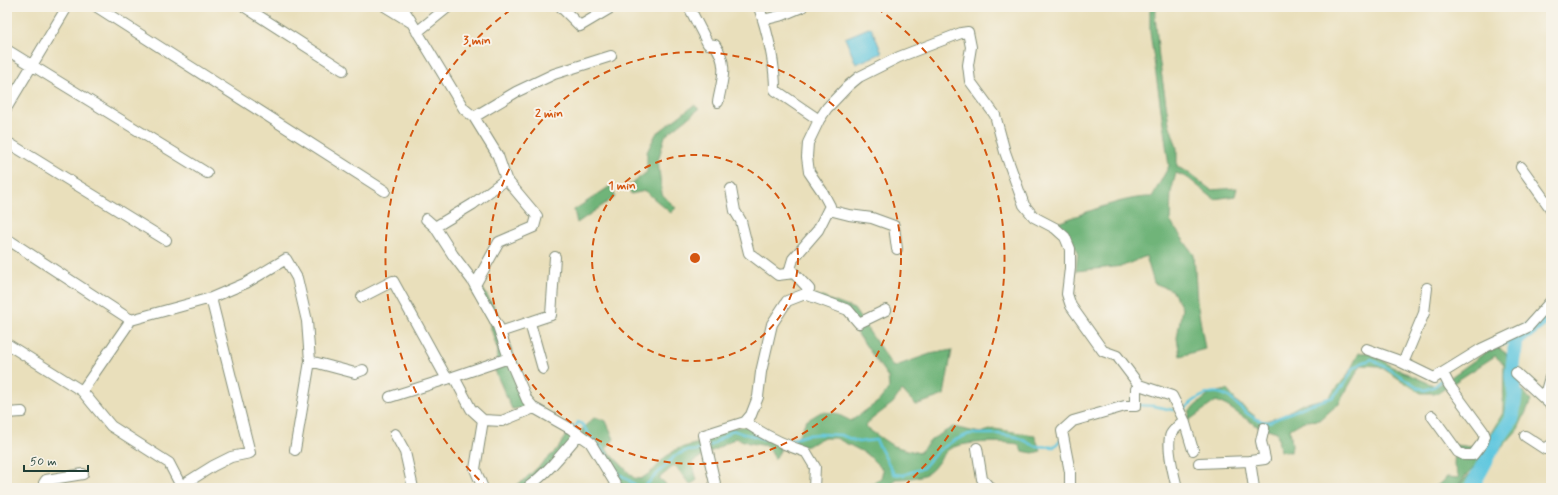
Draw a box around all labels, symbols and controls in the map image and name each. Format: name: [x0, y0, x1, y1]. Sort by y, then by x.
text: 3 min: [463, 33, 491, 49]
text: 2 min: [535, 106, 563, 122]
text: 1 min: [608, 178, 636, 194]
centre of rings: [688, 251, 702, 265]
scale bar: [24, 447, 88, 473]
text: 50 m: [30, 454, 57, 470]

